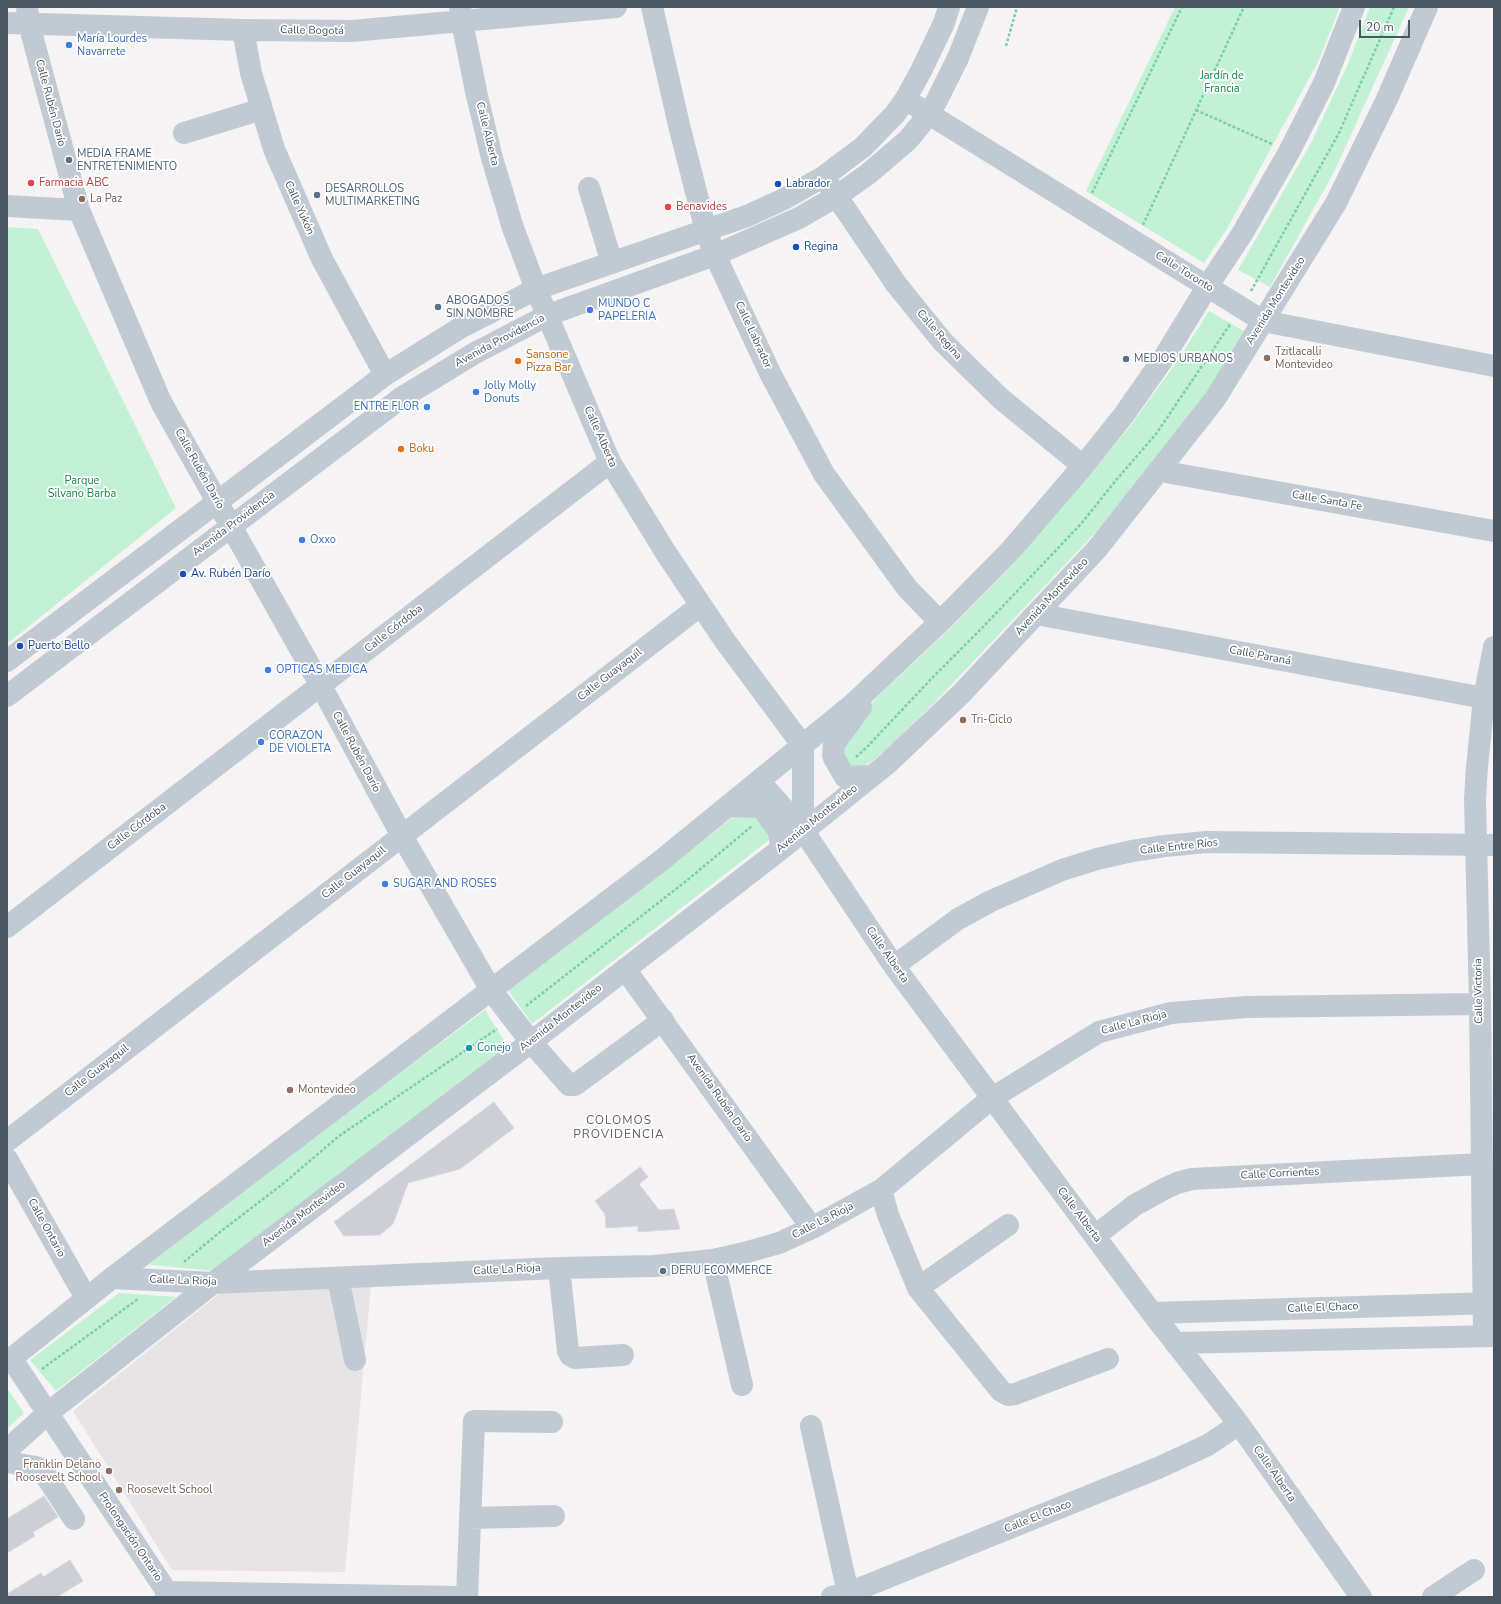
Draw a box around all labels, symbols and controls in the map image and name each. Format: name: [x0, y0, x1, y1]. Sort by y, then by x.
scale bar: [1361, 12, 1412, 38]
text: 20 m: [1366, 19, 1394, 35]
street label: Calle Bogotá: [280, 24, 344, 38]
place label: María Lourdes Navarrete: [77, 32, 147, 58]
marker: María Lourdes Navarrete: [64, 40, 74, 50]
street label: Calle Rubén Darío: [32, 58, 68, 148]
park label: Jardín de Francia: [1200, 69, 1244, 95]
street label: Calle Alberta: [473, 101, 501, 167]
place label: MEDIA FRAME ENTRETENIMIENTO: [77, 147, 177, 173]
marker: MEDIA FRAME ENTRETENIMIENTO: [64, 155, 74, 165]
place label: Farmacia ABC: [39, 176, 109, 190]
place label: Labrador: [786, 177, 830, 191]
marker: Farmacia ABC: [26, 178, 36, 188]
street label: Calle Yukón: [281, 179, 317, 237]
marker: Labrador: [773, 179, 783, 189]
place label: DESARROLLOS MULTIMARKETING: [325, 182, 420, 208]
marker: DESARROLLOS MULTIMARKETING: [312, 190, 322, 200]
place label: La Paz: [90, 192, 122, 206]
marker: La Paz: [77, 194, 87, 204]
place label: Benavides: [676, 200, 727, 214]
marker: Benavides: [663, 202, 673, 212]
place label: Regina: [804, 240, 838, 254]
marker: Regina: [791, 242, 801, 252]
street label: Calle Toronto: [1152, 249, 1216, 295]
street label: Avenida Montevideo: [1244, 255, 1308, 347]
place label: ABOGADOS SIN NOMBRE: [446, 294, 514, 320]
place label: MUNDO C PAPELERIA: [598, 297, 656, 323]
street label: Calle Labrador: [732, 299, 774, 371]
marker: ABOGADOS SIN NOMBRE: [433, 302, 443, 312]
marker: MUNDO C PAPELERIA: [585, 305, 595, 315]
street label: Calle Regina: [914, 307, 964, 363]
street label: Avenida Providencia: [453, 312, 547, 370]
place label: Tzitlacalli Montevideo: [1275, 345, 1333, 371]
place label: Sansone Pizza Bar: [526, 348, 572, 374]
place label: MEDIOS URBANOS: [1134, 352, 1233, 366]
marker: Tzitlacalli Montevideo: [1262, 353, 1272, 363]
marker: MEDIOS URBANOS: [1121, 354, 1131, 364]
marker: Sansone Pizza Bar: [513, 356, 523, 366]
place label: Jolly Molly Donuts: [484, 379, 536, 405]
marker: Jolly Molly Donuts: [471, 387, 481, 397]
place label: ENTRE FLOR: [354, 400, 419, 414]
marker: ENTRE FLOR: [422, 402, 432, 412]
street label: Calle Alberta: [581, 404, 619, 470]
street label: Calle Rubén Darío: [171, 427, 227, 511]
place label: Boku: [409, 442, 434, 456]
marker: Boku: [396, 444, 406, 454]
park label: Parque Silvano Barba: [48, 474, 116, 500]
street label: Calle Santa Fe: [1291, 488, 1363, 514]
street label: Avenida Providencia: [190, 489, 278, 559]
place label: Oxxo: [310, 533, 336, 547]
marker: Oxxo: [297, 535, 307, 545]
street label: Avenida Montevideo: [1013, 556, 1091, 638]
place label: Av. Rubén Darío: [191, 567, 271, 581]
marker: Av. Rubén Darío: [178, 569, 188, 579]
street label: Calle Córdoba: [362, 602, 426, 656]
place label: Puerto Bello: [28, 639, 90, 653]
marker: Puerto Bello: [15, 641, 25, 651]
street label: Calle Paraná: [1228, 644, 1292, 668]
street label: Calle Guayaquil: [575, 646, 645, 704]
place label: OPTICAS MEDICA: [276, 663, 367, 677]
marker: OPTICAS MEDICA: [263, 665, 273, 675]
street label: Calle Rubén Darío: [329, 709, 383, 795]
place label: Tri-Ciclo: [971, 713, 1012, 727]
marker: Tri-Ciclo: [958, 715, 968, 725]
place label: CORAZON DE VIOLETA: [269, 729, 331, 755]
marker: CORAZON DE VIOLETA: [256, 737, 266, 747]
street label: Avenida Montevideo: [774, 782, 860, 856]
street label: Calle Córdoba: [105, 801, 169, 853]
street label: Calle Entre Ríos: [1139, 836, 1219, 858]
street label: Calle Guayaquil: [319, 844, 389, 902]
place label: SUGAR AND ROSES: [393, 877, 497, 891]
marker: SUGAR AND ROSES: [380, 879, 390, 889]
street label: Calle Alberta: [863, 924, 911, 986]
street label: Calle Victoria: [1472, 958, 1486, 1024]
street label: Avenida Montevideo: [517, 982, 605, 1054]
street label: Calle La Rioja: [1100, 1008, 1168, 1038]
place label: Conejo: [477, 1041, 511, 1055]
street label: Calle Guayaquil: [62, 1042, 132, 1100]
marker: Conejo: [464, 1043, 474, 1053]
street label: Avenida Rubén Darío: [684, 1051, 754, 1145]
place label: Montevideo: [298, 1083, 356, 1097]
marker: Montevideo: [285, 1085, 295, 1095]
district label: COLOMOS PROVIDENCIA: [573, 1114, 665, 1142]
street label: Calle Corrientes: [1240, 1165, 1320, 1183]
street label: Avenida Montevideo: [260, 1178, 348, 1250]
street label: Calle Alberta: [1054, 1185, 1104, 1245]
street label: Calle Ontario: [24, 1196, 68, 1260]
street label: Calle La Rioja: [790, 1200, 856, 1242]
street label: Calle La Rioja: [473, 1262, 541, 1278]
place label: DERU ECOMMERCE: [671, 1264, 772, 1278]
marker: DERU ECOMMERCE: [658, 1266, 668, 1276]
street label: Calle La Rioja: [149, 1273, 217, 1289]
street label: Calle El Chaco: [1287, 1300, 1359, 1316]
street label: Calle Alberta: [1250, 1443, 1298, 1505]
place label: Franklin Delano Roosevelt School: [16, 1458, 101, 1484]
marker: Franklin Delano Roosevelt School: [104, 1466, 114, 1476]
place label: Roosevelt School: [127, 1483, 212, 1497]
marker: Roosevelt School: [114, 1485, 124, 1495]
street label: Prolongación Ontario: [95, 1490, 165, 1584]
street label: Calle El Chaco: [1002, 1498, 1074, 1536]

